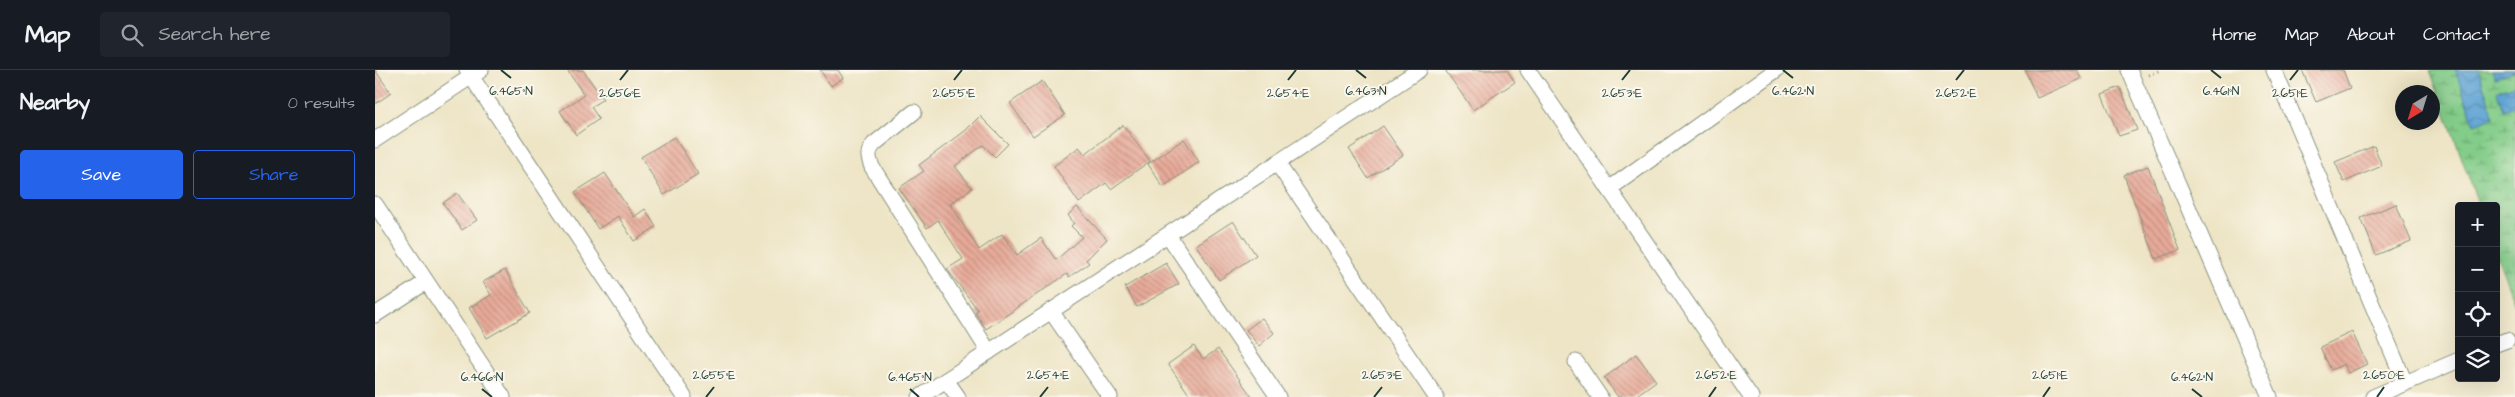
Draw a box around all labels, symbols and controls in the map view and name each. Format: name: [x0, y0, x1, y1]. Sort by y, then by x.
search box: [100, 12, 450, 57]
text: Map: [25, 18, 70, 52]
icon: search: [118, 21, 146, 49]
text: Search here: [158, 21, 271, 48]
text: Home: [2212, 22, 2257, 47]
text: Map: [2285, 22, 2319, 47]
text: About: [2347, 22, 2395, 47]
text: Contact: [2423, 22, 2490, 47]
text: 6.465°N: [489, 83, 533, 100]
text: 6.463°N: [1345, 83, 1387, 100]
text: 6.462°N: [1772, 83, 1814, 100]
text: 6.461°N: [2203, 83, 2240, 100]
text: 2.656°E: [599, 85, 641, 102]
text: 2.655°E: [933, 85, 975, 102]
text: 2.654°E: [1267, 85, 1309, 102]
text: 2.653°E: [1602, 85, 1642, 102]
text: 2.652°E: [1935, 85, 1977, 102]
text: 2.651°E: [2272, 85, 2308, 102]
north arrow: [2395, 85, 2440, 130]
text: Nearby: [20, 88, 90, 117]
text: 0 results: [288, 92, 355, 114]
button: Save: [20, 150, 183, 199]
button: Share: [193, 150, 355, 199]
map controls: [2455, 202, 2500, 382]
button: +: [2455, 202, 2500, 247]
button: −: [2455, 247, 2500, 292]
button: locate: [2455, 292, 2500, 337]
button: layers: [2455, 337, 2500, 382]
text: 2.655°E: [693, 367, 735, 384]
text: 2.654°E: [1027, 367, 1069, 384]
text: 2.653°E: [1362, 367, 1402, 384]
text: 2.652°E: [1695, 367, 1737, 384]
text: 2.651°E: [2032, 367, 2068, 384]
text: 2.650°E: [2363, 367, 2405, 384]
text: 6.466°N: [461, 369, 504, 386]
text: 6.465°N: [888, 369, 932, 386]
text: 6.462°N: [2171, 369, 2213, 386]

